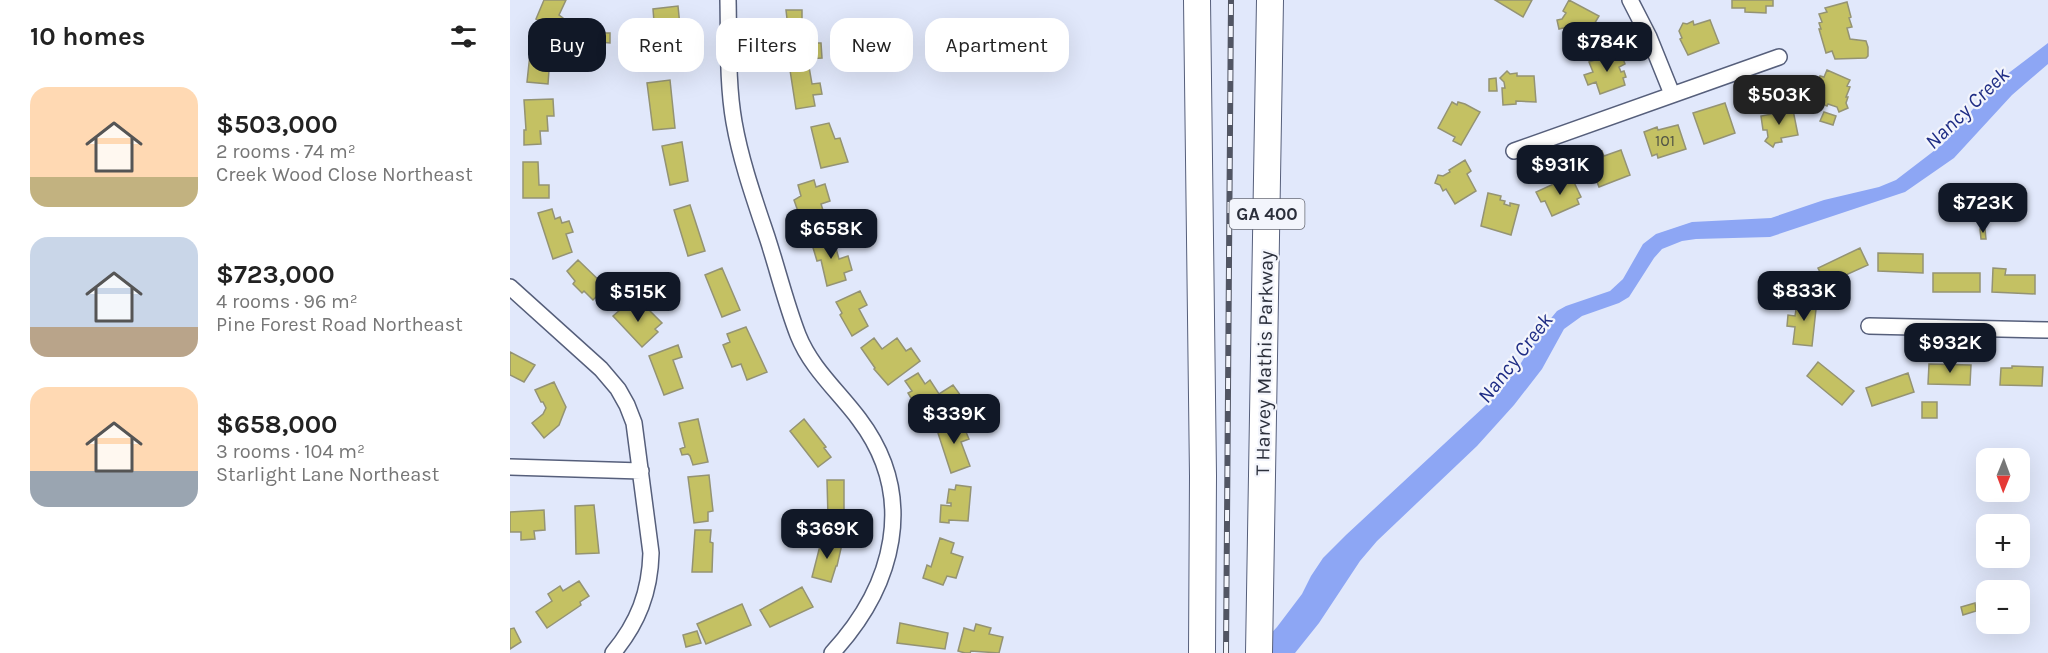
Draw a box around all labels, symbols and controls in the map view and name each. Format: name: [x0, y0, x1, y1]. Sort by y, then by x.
chip: Buy: [528, 18, 606, 72]
chip: Rent: [618, 18, 704, 72]
chip: Filters: [716, 18, 818, 72]
chip: New: [830, 18, 913, 72]
chip: Apartment: [925, 18, 1069, 72]
icon: filters: [447, 20, 480, 53]
text: 10 homes: [30, 21, 145, 52]
pin: $784K: [1565, 22, 1649, 73]
text: $784K: [1576, 30, 1638, 53]
water label: Nancy Creek: [1920, 62, 2014, 154]
pin: $503K: [1737, 75, 1821, 126]
text: $503K: [1747, 83, 1811, 106]
text: $503,000: [216, 109, 338, 140]
icon: home: [78, 111, 150, 183]
house number: 101: [1655, 131, 1675, 150]
text: 2 rooms · 74 m²: [216, 140, 356, 163]
pin: $931K: [1518, 145, 1602, 196]
text: $931K: [1531, 153, 1589, 176]
text: Creek Wood Close Northeast: [216, 163, 473, 186]
pin: $723K: [1941, 183, 2025, 234]
text: $723K: [1952, 191, 2014, 214]
road number: GA 400: [1230, 199, 1305, 229]
pin: $658K: [789, 209, 873, 260]
text: $658K: [799, 217, 863, 240]
street label: T Harvey Mathis Parkway: [1251, 250, 1278, 476]
text: $723,000: [216, 259, 335, 290]
icon: home: [78, 261, 150, 333]
pin: $833K: [1762, 271, 1846, 322]
pin: $515K: [596, 272, 680, 323]
text: $833K: [1772, 279, 1836, 302]
text: $515K: [609, 280, 667, 303]
text: 4 rooms · 96 m²: [216, 290, 358, 313]
water label: Nancy Creek: [1473, 308, 1558, 408]
text: Pine Forest Road Northeast: [216, 313, 463, 336]
pin: $932K: [1908, 323, 1992, 374]
text: $932K: [1918, 331, 1982, 354]
pin: $339K: [912, 394, 996, 445]
text: $339K: [922, 402, 986, 425]
text: $658,000: [216, 409, 338, 440]
icon: home: [78, 411, 150, 483]
text: 3 rooms · 104 m²: [216, 440, 365, 463]
north arrow: [1976, 448, 2030, 502]
map controls: [1976, 448, 2030, 634]
text: Starlight Lane Northeast: [216, 463, 439, 486]
pin: $369K: [785, 509, 869, 560]
button: +: [1976, 514, 2030, 568]
text: $369K: [795, 517, 859, 540]
button: −: [1976, 580, 2030, 634]

